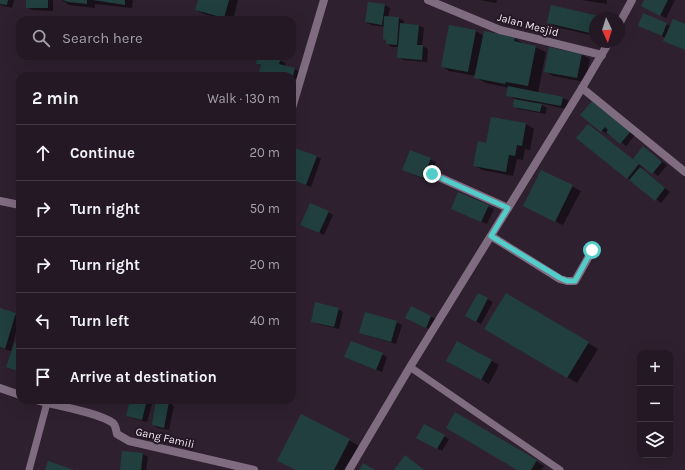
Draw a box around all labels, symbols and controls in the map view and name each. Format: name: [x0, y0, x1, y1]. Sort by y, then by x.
street label: Jalan Mesjid: [496, 11, 560, 39]
north arrow: [589, 12, 625, 48]
search box: [16, 16, 296, 60]
icon: search: [30, 27, 52, 49]
text: Search here: [62, 29, 143, 47]
text: 2 min: [32, 88, 79, 108]
text: Walk · 130 m: [207, 91, 280, 106]
icon: ahead: [32, 142, 54, 164]
text: Continue: [70, 144, 135, 162]
text: 20 m: [250, 145, 280, 160]
route end: [423, 165, 441, 183]
icon: right: [32, 198, 54, 220]
text: Turn right: [70, 200, 140, 218]
text: 50 m: [250, 201, 280, 216]
route start: [583, 241, 601, 259]
icon: right: [32, 254, 54, 276]
text: Turn right: [70, 256, 140, 274]
text: 20 m: [250, 257, 280, 272]
icon: left: [32, 310, 54, 332]
text: Turn left: [70, 312, 129, 330]
text: 40 m: [250, 313, 280, 328]
map controls: [637, 350, 673, 458]
button: +: [637, 350, 673, 386]
icon: arrive: [32, 366, 54, 388]
text: Arrive at destination: [70, 368, 217, 386]
button: −: [637, 386, 673, 422]
button: layers: [637, 422, 673, 458]
street label: Gang Famili: [134, 425, 196, 451]

